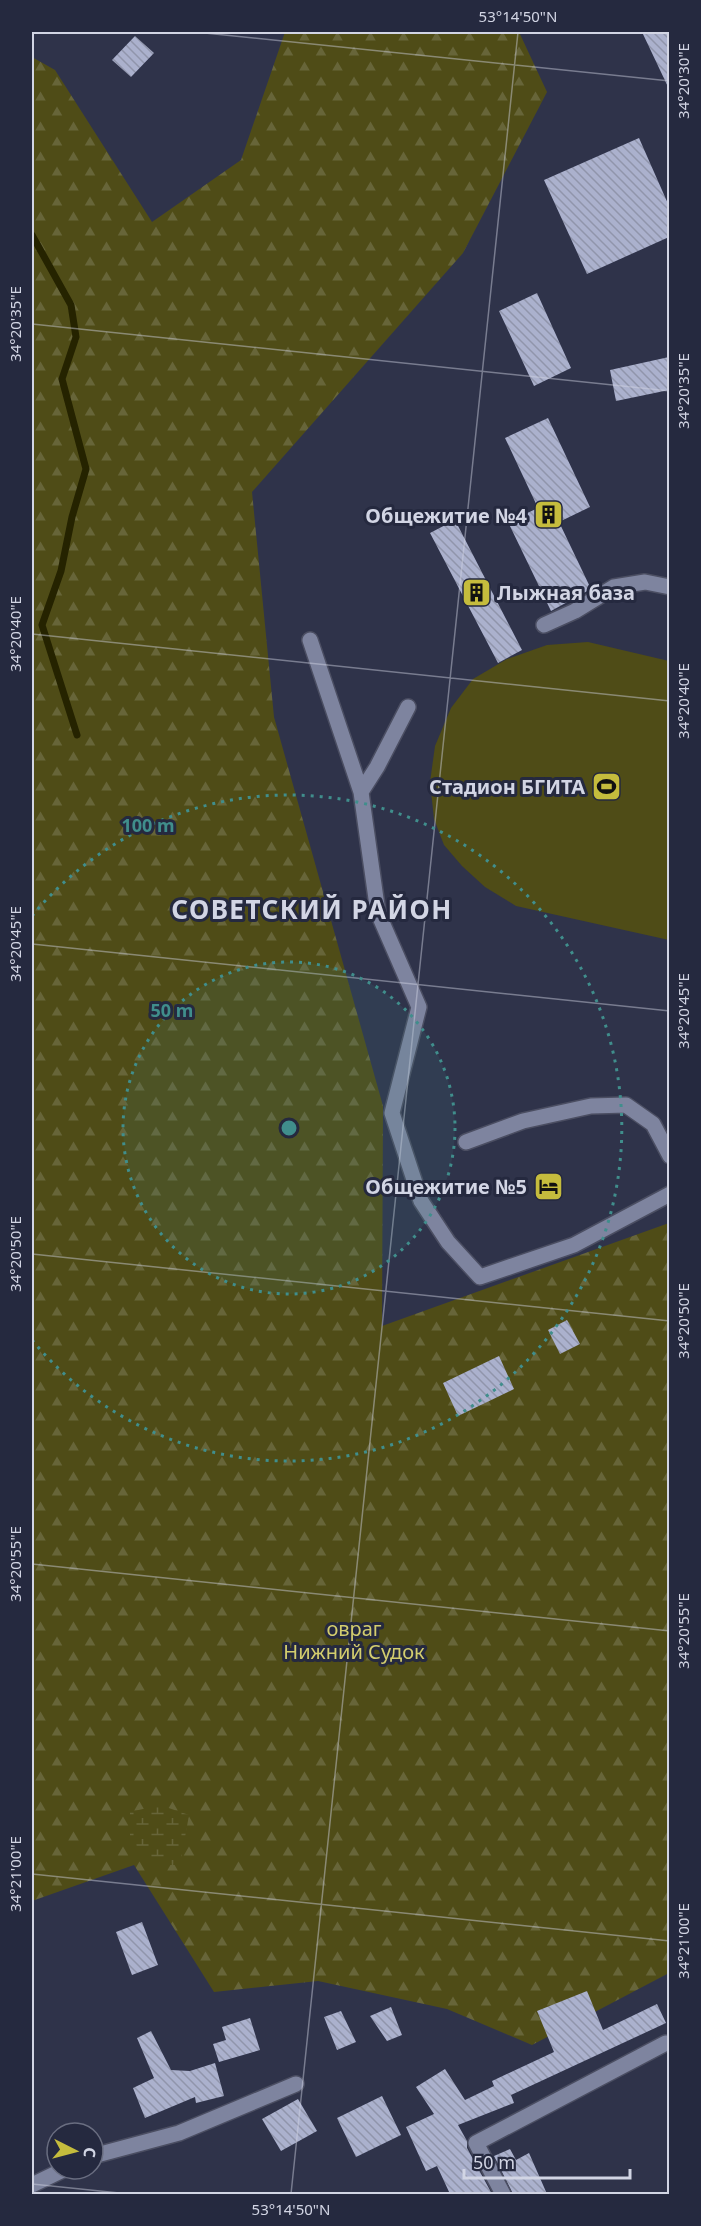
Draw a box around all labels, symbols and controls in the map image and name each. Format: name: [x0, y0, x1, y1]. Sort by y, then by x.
text: 53°14'50"N: [479, 6, 557, 26]
text: 34°20'30"E: [673, 43, 693, 119]
text: 34°20'35"E: [5, 286, 25, 362]
text: 34°20'35"E: [673, 353, 693, 429]
building icon: Общежитие №4: [532, 499, 564, 531]
place label: Общежитие №4: [365, 502, 528, 529]
building icon: Лыжная база: [460, 576, 492, 608]
place label: Лыжная база: [497, 579, 635, 606]
text: 34°20'40"E: [5, 596, 25, 672]
text: 34°20'40"E: [673, 663, 693, 739]
sports icon: Стадион БГИТА: [590, 770, 622, 802]
place label: Стадион БГИТА: [429, 773, 585, 800]
text: 100 m: [121, 813, 175, 837]
district label: СОВЕТСКИЙ РАЙОН: [171, 891, 453, 927]
text: 34°20'45"E: [5, 906, 25, 982]
text: 34°20'45"E: [673, 973, 693, 1049]
text: 50 m: [151, 998, 193, 1022]
centre of rings: [279, 1118, 299, 1138]
hotel icon: Общежитие №5: [532, 1170, 564, 1202]
place label: Общежитие №5: [365, 1173, 527, 1200]
text: 34°20'50"E: [5, 1216, 25, 1292]
text: 34°20'50"E: [673, 1283, 693, 1359]
text: 34°20'55"E: [5, 1526, 25, 1602]
text: 34°20'55"E: [673, 1593, 693, 1669]
park label: овраг Нижний Судок: [283, 1615, 425, 1665]
text: 34°21'00"E: [5, 1836, 25, 1912]
text: 34°21'00"E: [673, 1903, 693, 1979]
north arrow: [45, 2121, 105, 2181]
scale bar: [464, 2142, 630, 2180]
text: С: [78, 2146, 101, 2159]
text: 50 m: [473, 2150, 515, 2174]
text: 53°14'50"N: [252, 2199, 330, 2219]

